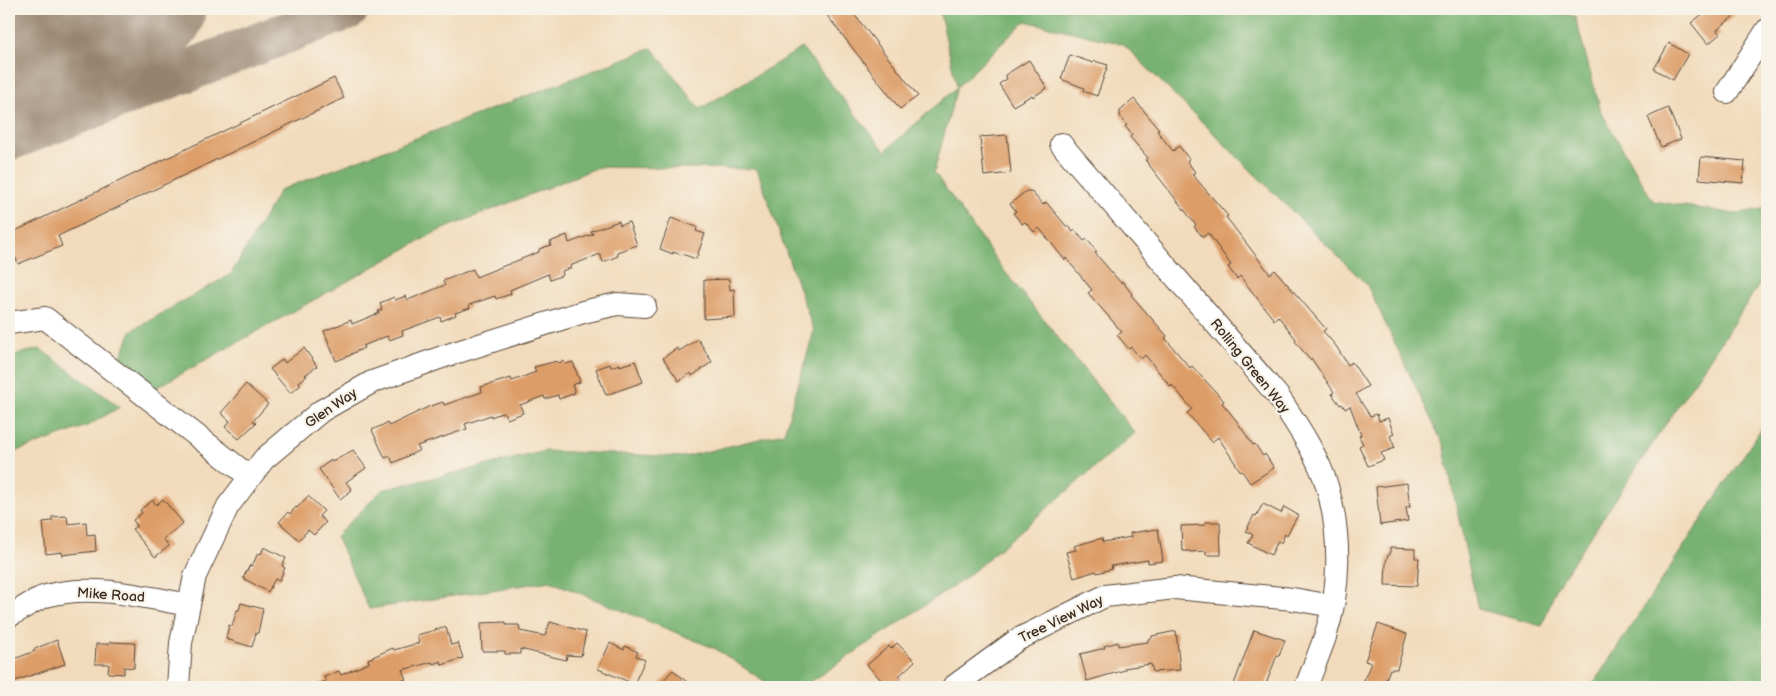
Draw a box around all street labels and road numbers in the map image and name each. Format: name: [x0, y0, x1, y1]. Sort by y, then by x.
street label: Rolling Green Way: [1207, 315, 1294, 417]
street label: Glen Way: [302, 384, 361, 432]
street label: Mike Road: [77, 584, 145, 606]
street label: Tree View Way: [1016, 591, 1106, 647]

